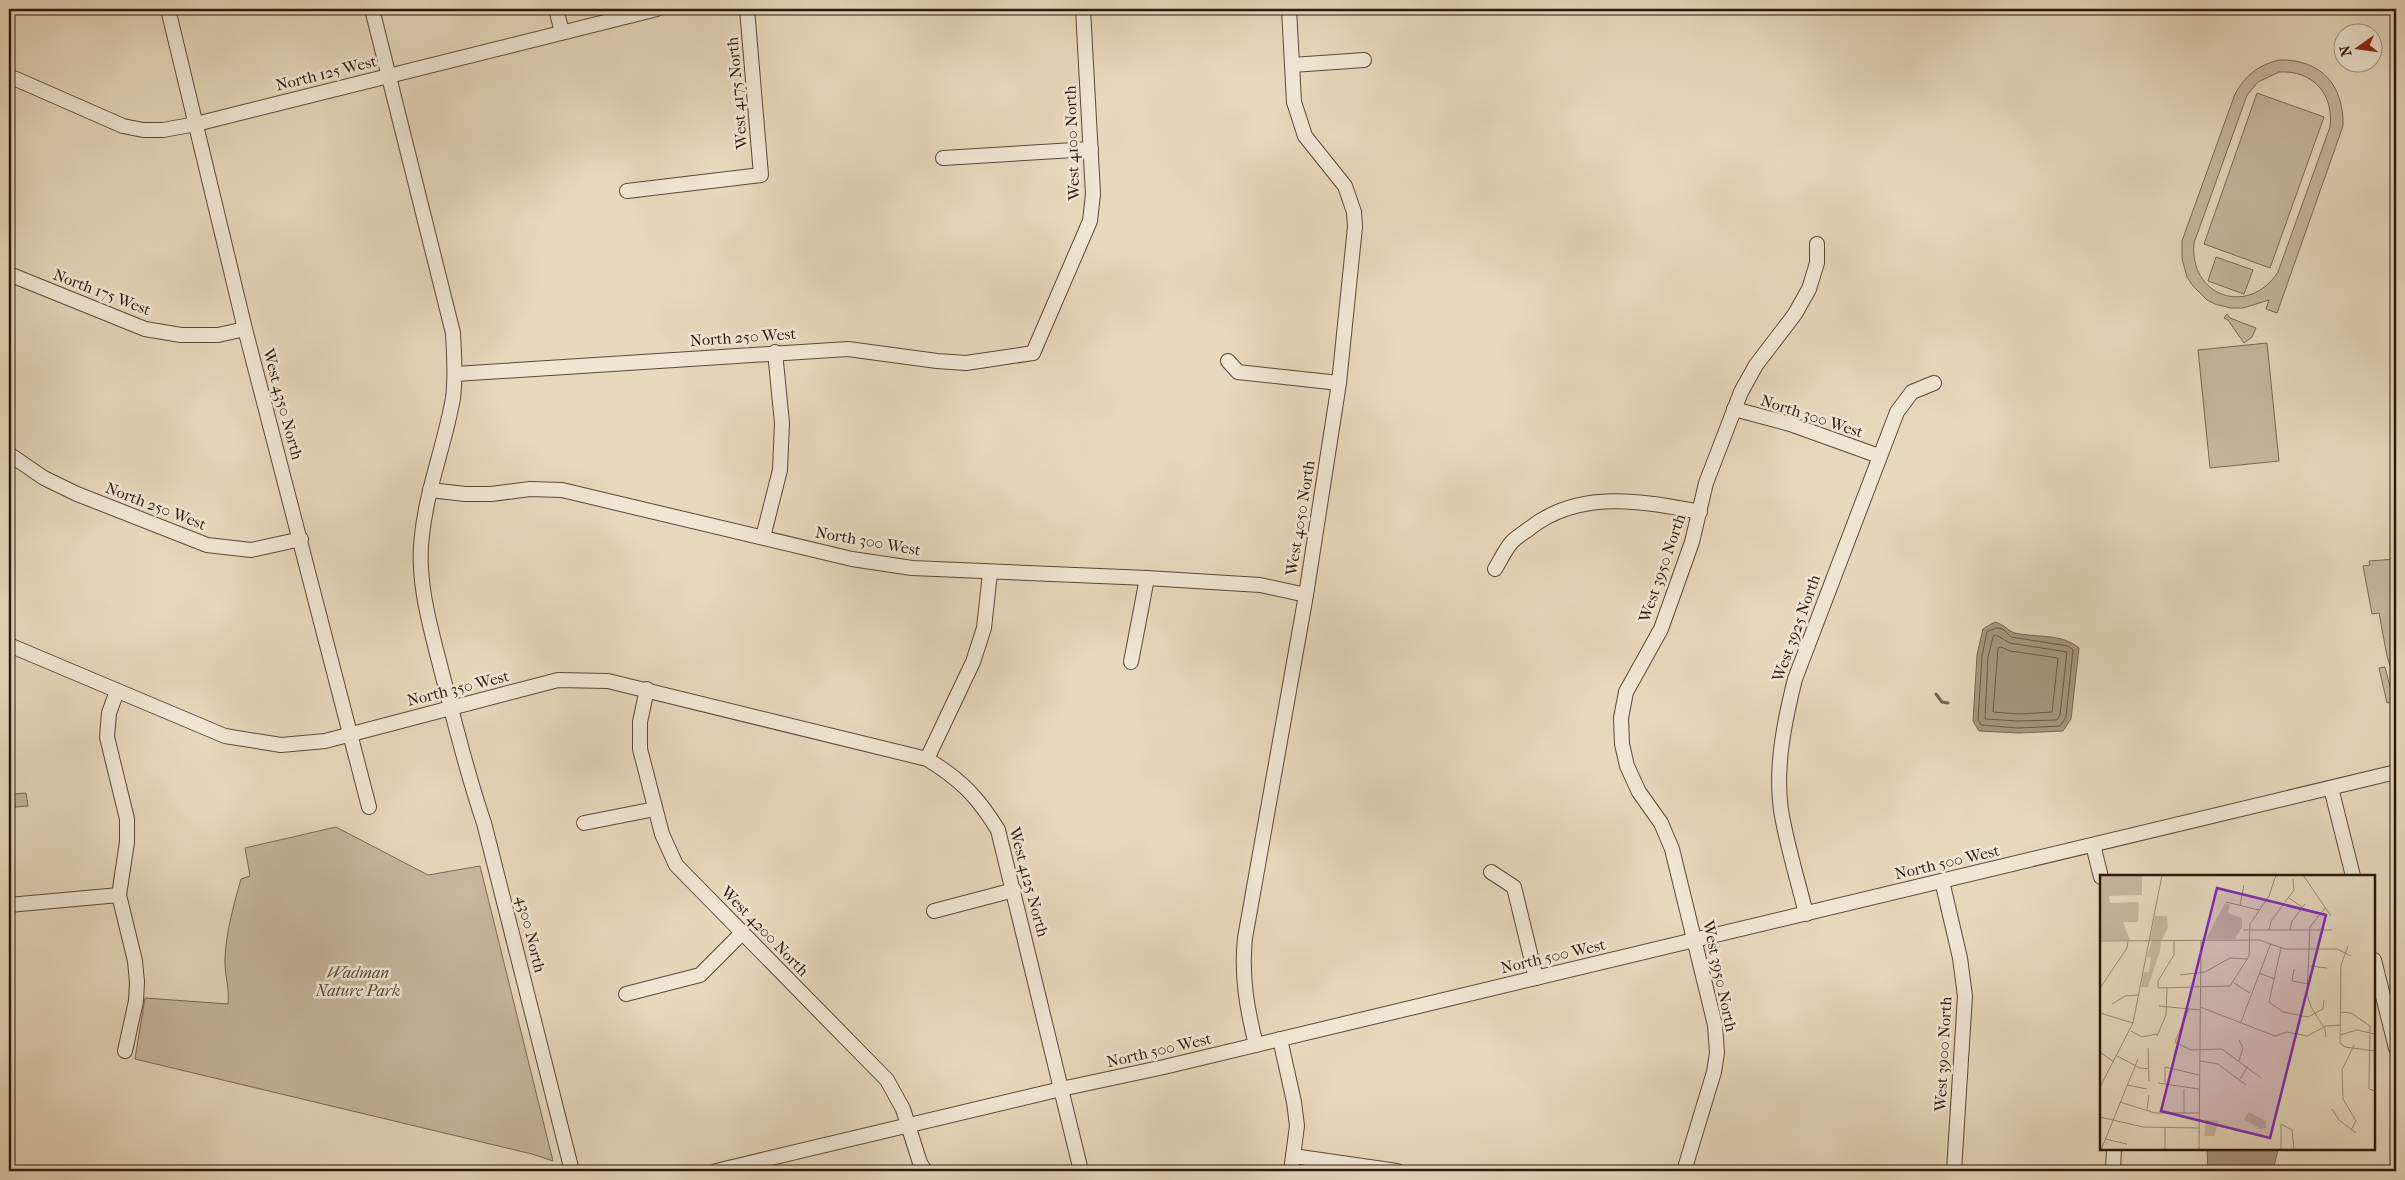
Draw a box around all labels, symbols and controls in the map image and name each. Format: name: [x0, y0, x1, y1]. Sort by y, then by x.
north arrow: [2332, 22, 2382, 72]
street label: West 4175 North: [723, 36, 751, 151]
text: N: [2336, 43, 2355, 58]
street label: North 125 West: [274, 51, 379, 95]
street label: West 4100 North: [1060, 85, 1084, 202]
street label: North 175 West: [51, 265, 154, 319]
street label: North 250 West: [689, 324, 797, 350]
street label: West 4350 North: [259, 345, 307, 462]
street label: North 300 West: [1758, 390, 1866, 442]
street label: West 4050 North: [1281, 459, 1318, 578]
street label: North 250 West: [103, 478, 209, 534]
street label: West 3950 North: [1634, 511, 1689, 626]
street label: North 300 West: [814, 522, 922, 560]
street label: West 3925 North: [1767, 572, 1824, 685]
street label: North 350 West: [405, 666, 511, 710]
street label: West 4125 North: [1005, 824, 1053, 939]
street label: North 500 West: [1893, 841, 2002, 883]
inset map: [2100, 875, 2375, 1150]
street label: West 4200 North: [717, 881, 813, 980]
street label: 4300 North: [512, 894, 550, 974]
street label: West 3950 North: [1699, 918, 1741, 1033]
street label: North 500 West: [1499, 935, 1608, 977]
park label: Wadman Nature Park: [315, 963, 400, 1000]
street label: West 3900 North: [1930, 996, 1955, 1113]
street label: North 500 West: [1105, 1029, 1214, 1071]

